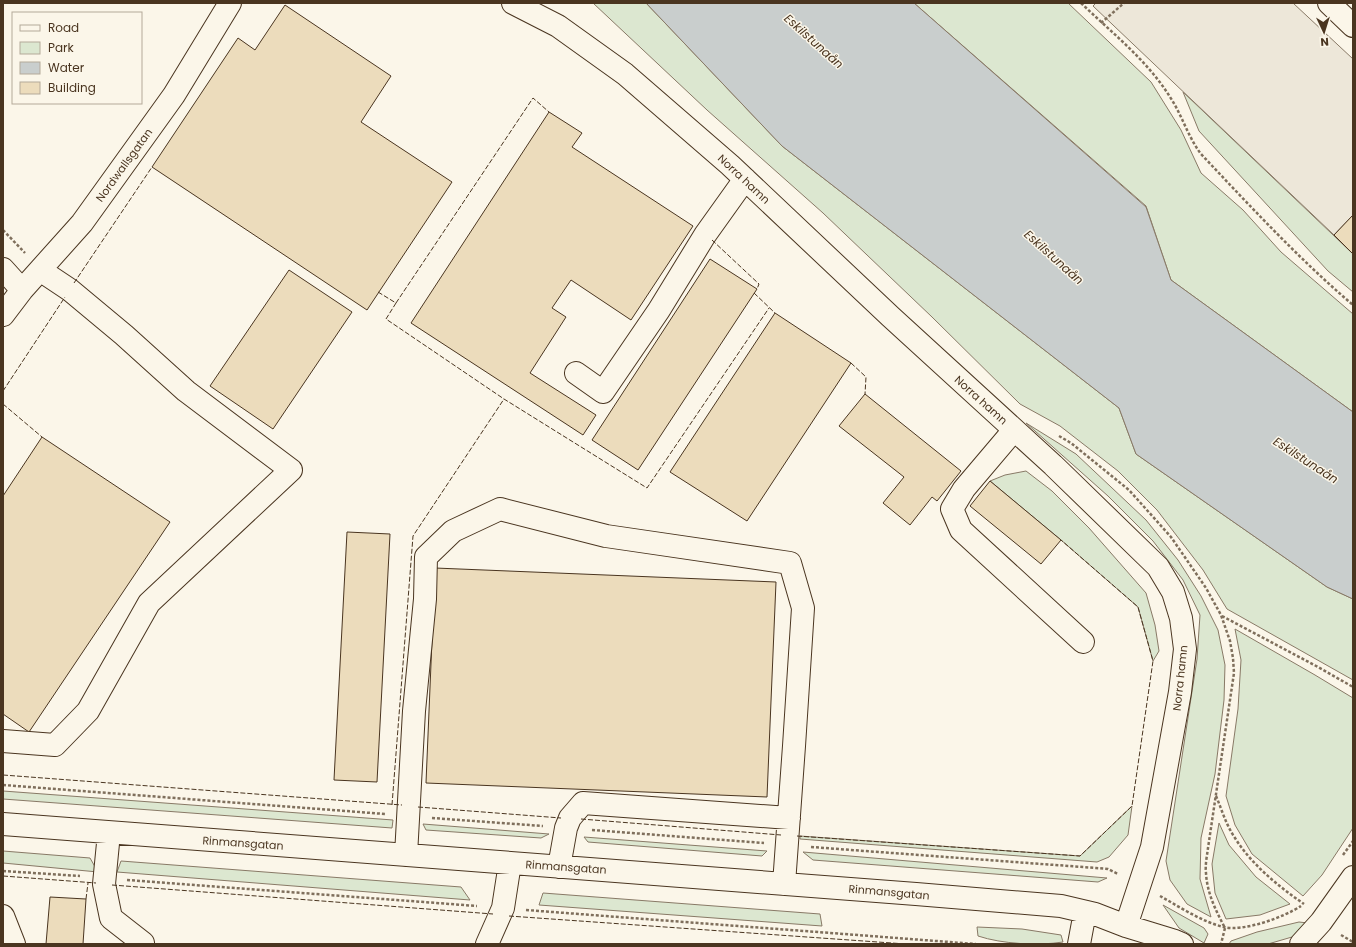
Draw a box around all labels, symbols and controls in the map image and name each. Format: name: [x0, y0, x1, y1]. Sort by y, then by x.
water label: Eskilstunaån: [781, 10, 847, 72]
legend: [12, 12, 142, 104]
north arrow: [1304, 12, 1344, 52]
text: Road: [48, 19, 79, 36]
text: N: [1320, 34, 1329, 50]
text: Park: [48, 39, 75, 56]
text: Water: [48, 59, 85, 76]
text: Building: [48, 79, 96, 96]
street label: Nordwallsgatan: [92, 125, 156, 205]
street label: Norra hamn: [714, 151, 774, 207]
water label: Eskilstunaån: [1021, 226, 1087, 288]
street label: Norra hamn: [951, 372, 1011, 428]
water label: Eskilstunaån: [1270, 433, 1342, 487]
street label: Norra hamn: [1169, 644, 1191, 712]
street label: Rinmansgatan: [202, 832, 284, 854]
street label: Rinmansgatan: [525, 856, 607, 878]
street label: Rinmansgatan: [848, 880, 930, 904]

